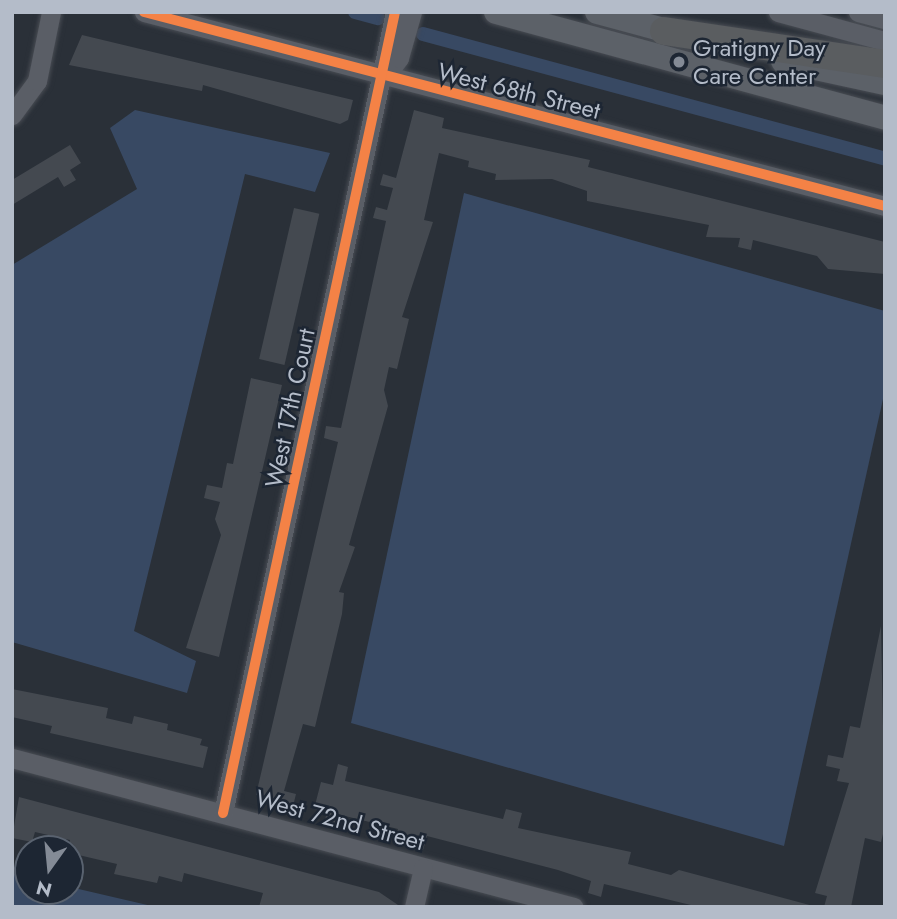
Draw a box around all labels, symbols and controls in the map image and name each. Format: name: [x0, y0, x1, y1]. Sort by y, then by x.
place label: Gratigny Day Care Center: [693, 34, 826, 90]
marker: Gratigny Day Care Center: [671, 54, 687, 70]
street label: West 68th Street: [435, 57, 603, 125]
street label: West 17th Court: [259, 326, 321, 490]
street label: West 72nd Street: [252, 784, 428, 856]
north arrow: [14, 835, 84, 905]
text: N: [33, 874, 55, 904]

